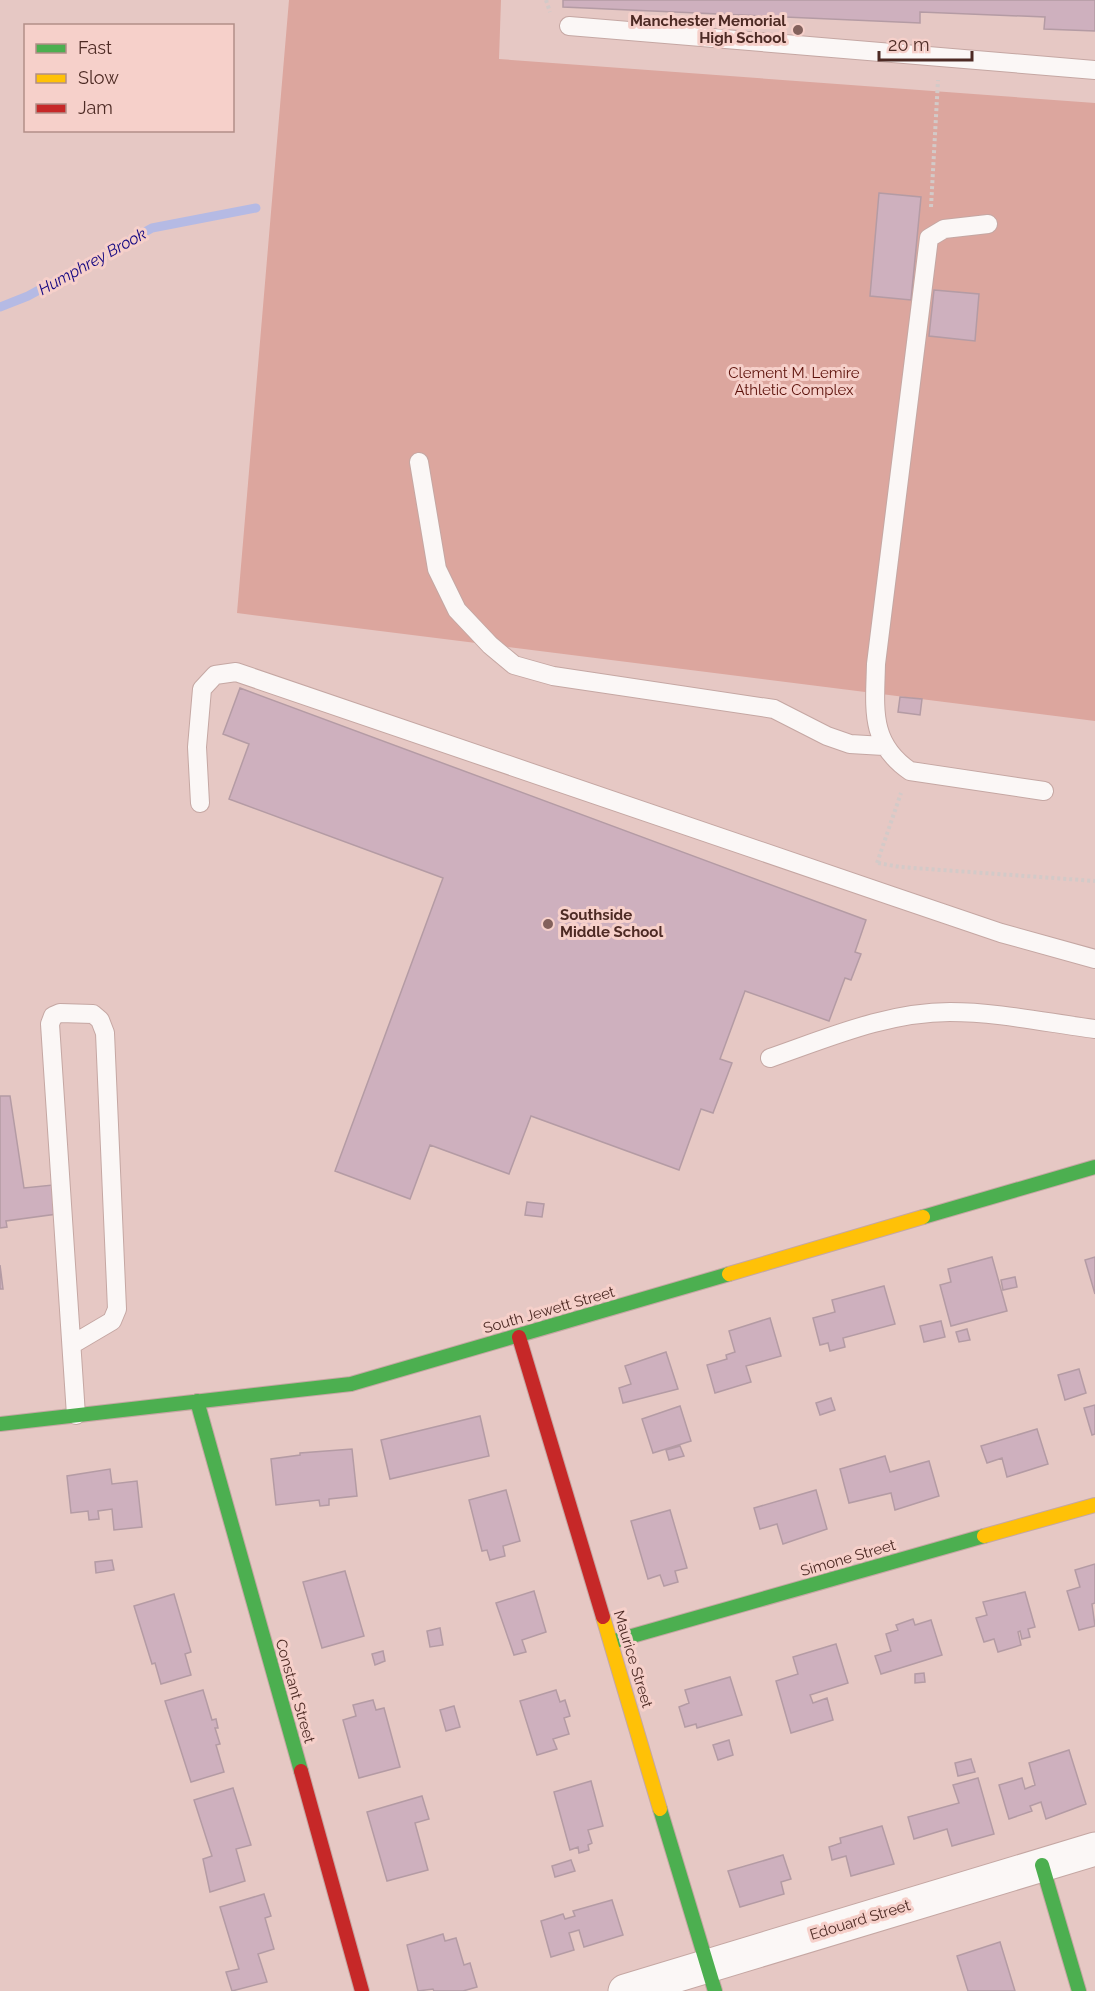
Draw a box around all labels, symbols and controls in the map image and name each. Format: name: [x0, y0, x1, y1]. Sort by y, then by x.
place label: Manchester Memorial High School: [630, 12, 786, 47]
marker: Manchester Memorial High School: [791, 23, 805, 37]
legend: [24, 24, 234, 132]
scale bar: [879, 24, 972, 62]
text: 20 m: [888, 34, 930, 55]
text: Fast: [78, 37, 112, 58]
text: Slow: [78, 67, 119, 88]
text: Jam: [78, 97, 113, 118]
water label: Humphrey Brook: [35, 224, 150, 299]
park label: Clement M. Lemire Athletic Complex: [728, 364, 860, 399]
place label: Southside Middle School: [560, 906, 663, 941]
marker: Southside Middle School: [541, 917, 555, 931]
street label: South Jewett Street: [481, 1283, 617, 1337]
street label: Simone Street: [798, 1536, 898, 1580]
street label: Maurice Street: [610, 1608, 656, 1710]
street label: Constant Street: [272, 1637, 318, 1745]
street label: Edouard Street: [808, 1896, 912, 1944]

